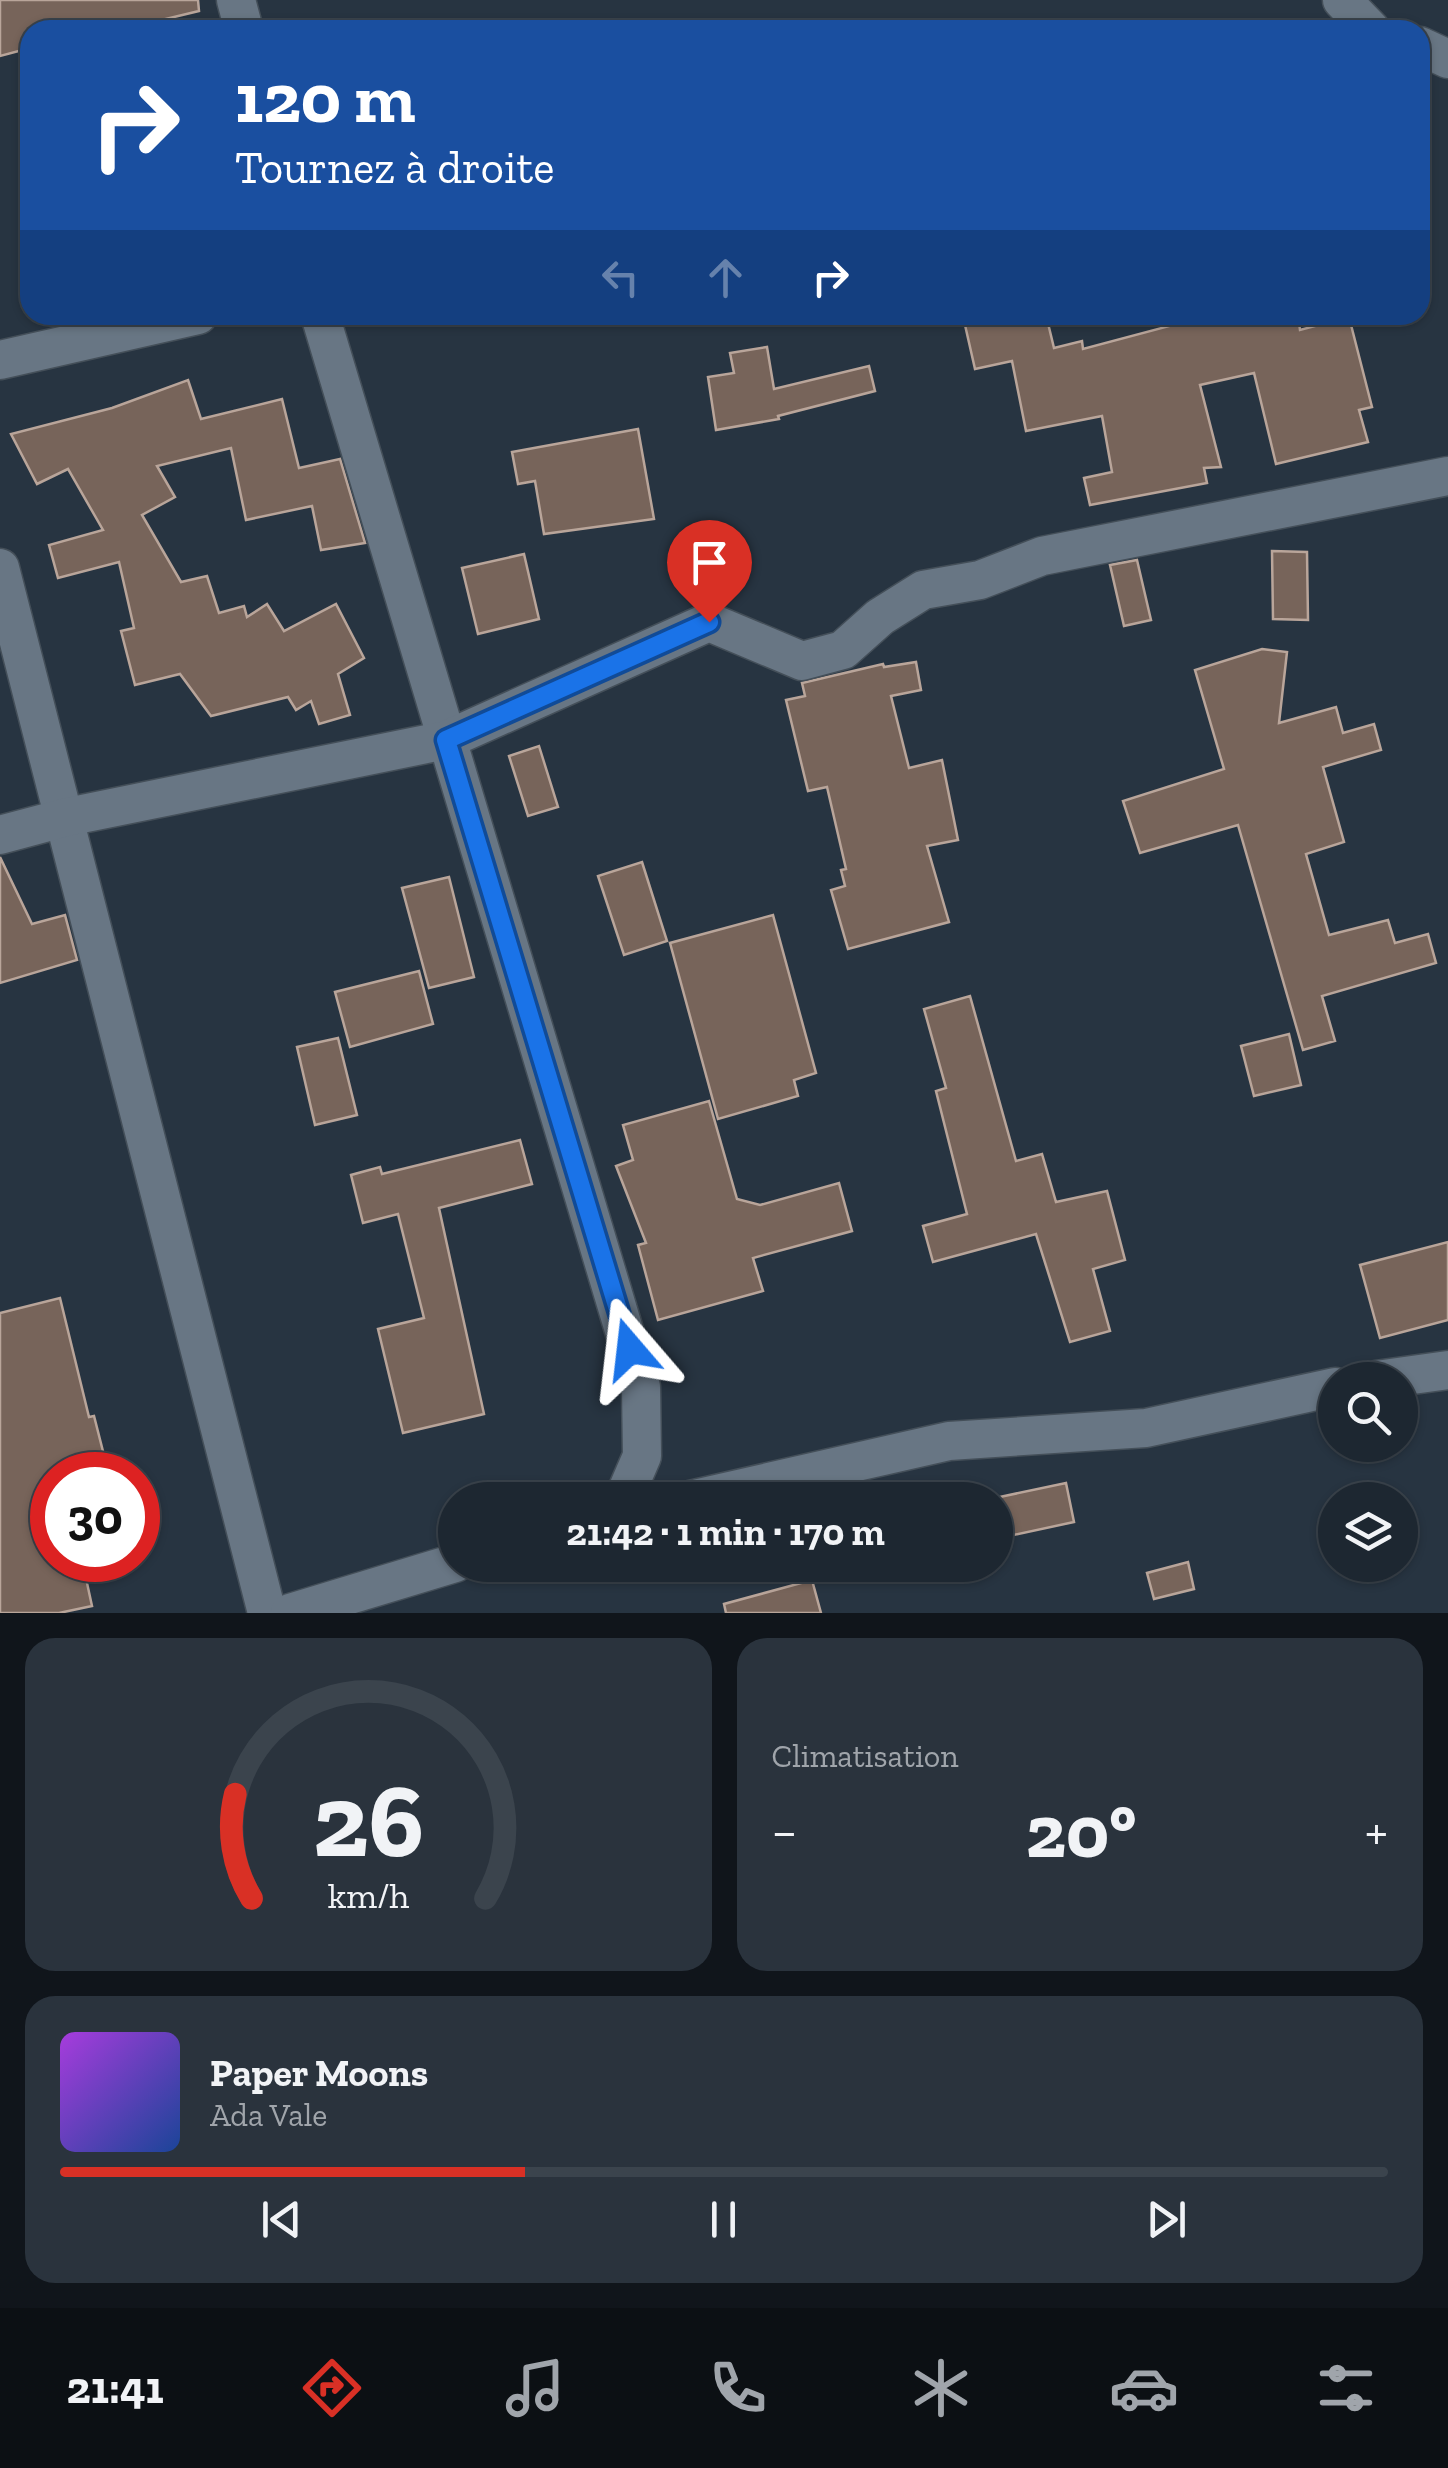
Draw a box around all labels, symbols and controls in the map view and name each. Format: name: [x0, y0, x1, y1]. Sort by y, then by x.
text: 120 m: [235, 56, 416, 140]
icon: right: [70, 60, 200, 190]
text: Tournez à droite: [235, 141, 554, 195]
icon: left: [593, 250, 648, 305]
icon: ahead: [698, 250, 753, 305]
icon: right: [803, 250, 858, 305]
pin: [667, 520, 752, 623]
icon: arrive: [682, 535, 737, 590]
position arrow: [578, 1297, 682, 1401]
map controls: [1318, 1362, 1418, 1582]
button: search: [1318, 1362, 1418, 1462]
speed limit sign: 30: [30, 1452, 160, 1582]
button: layers: [1318, 1482, 1418, 1582]
text: 21:42 · 1 min · 170 m: [566, 1509, 885, 1555]
text: Climatisation: [772, 1737, 959, 1775]
text: 26: [312, 1758, 424, 1883]
text: 20°: [1026, 1786, 1136, 1876]
text: −: [772, 1798, 797, 1864]
text: +: [1365, 1798, 1388, 1864]
text: km/h: [327, 1874, 409, 1917]
text: Paper Moons: [210, 2050, 428, 2096]
text: Ada Vale: [210, 2096, 327, 2134]
icon: previous: [254, 2192, 309, 2247]
icon: pause: [696, 2192, 751, 2247]
icon: next: [1139, 2192, 1194, 2247]
icon: directions: [297, 2353, 367, 2423]
icon: music: [500, 2353, 570, 2423]
icon: phone: [703, 2353, 773, 2423]
icon: climate: [906, 2353, 976, 2423]
icon: car: [1109, 2353, 1179, 2423]
icon: filters: [1311, 2353, 1381, 2423]
text: 21:41: [66, 2361, 164, 2415]

